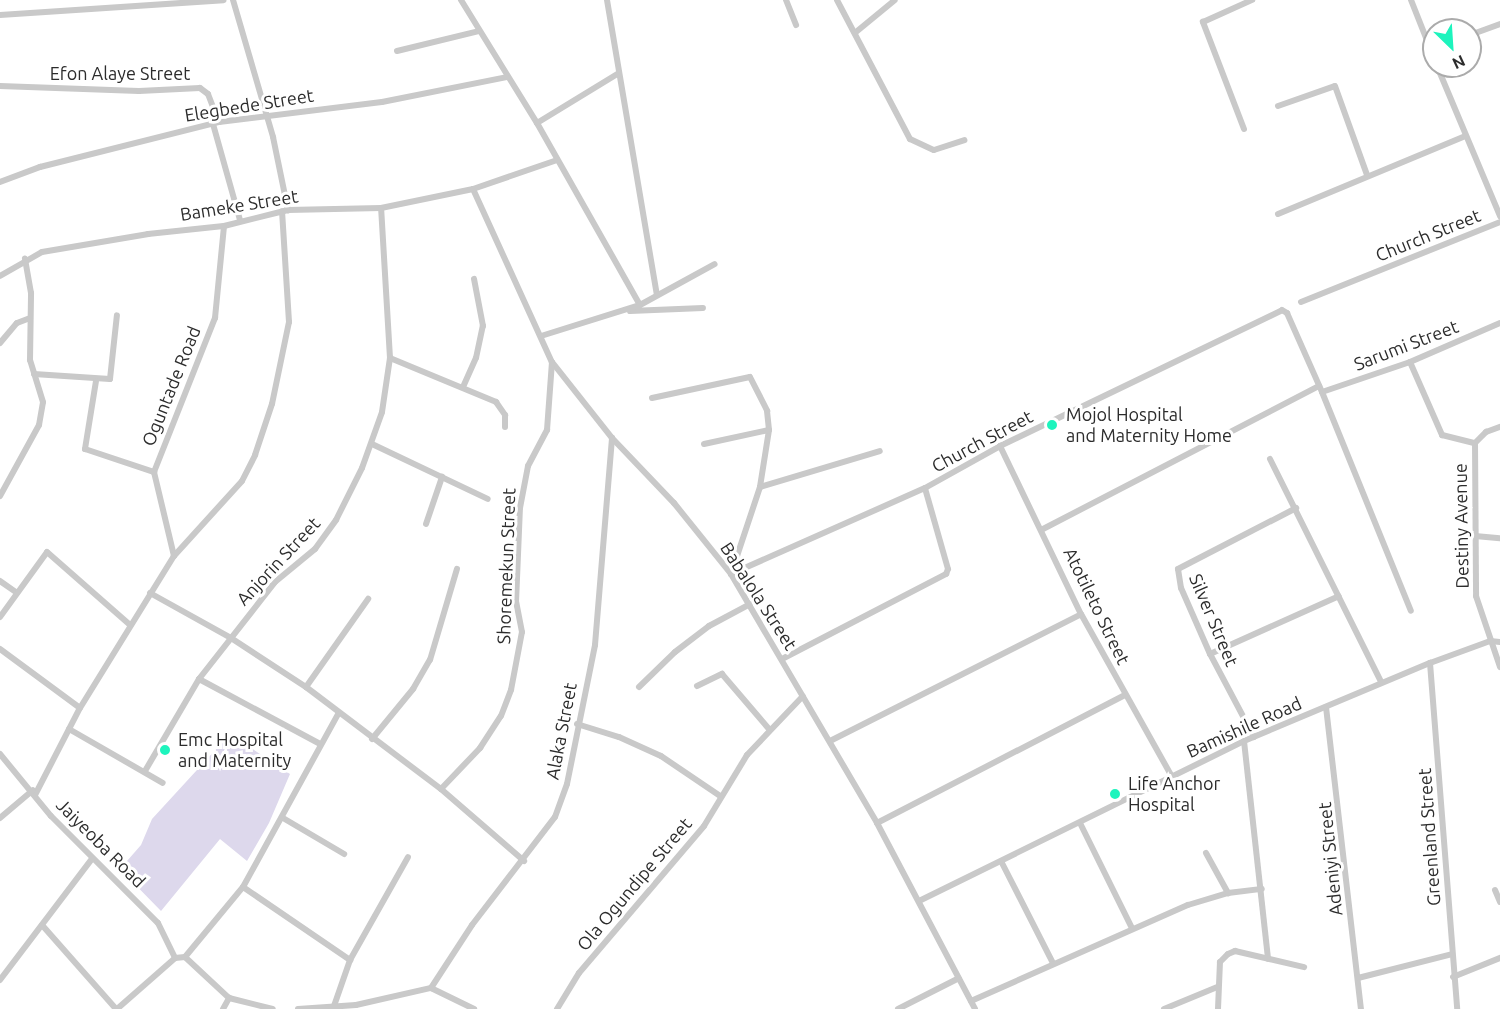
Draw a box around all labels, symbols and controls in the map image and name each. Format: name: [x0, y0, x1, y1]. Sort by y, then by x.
north arrow: [1422, 18, 1482, 78]
text: N: [1450, 52, 1468, 73]
street label: Efon Alaye Street: [50, 62, 190, 84]
street label: Elegbede Street: [183, 84, 315, 126]
street label: Bameke Street: [178, 185, 300, 225]
street label: Church Street: [1372, 204, 1484, 266]
street label: Sarumi Street: [1351, 315, 1461, 375]
street label: Oguntade Road: [137, 323, 205, 449]
place label: Mojol Hospital and Maternity Home: [1066, 404, 1232, 446]
street label: Church Street: [928, 405, 1036, 477]
marker: Mojol Hospital and Maternity Home: [1043, 416, 1061, 434]
street label: Destiny Avenue: [1449, 463, 1473, 589]
street label: Shoremekun Street: [492, 487, 520, 645]
street label: Anjorin Street: [232, 512, 324, 610]
street label: Babalola Street: [716, 538, 802, 654]
street label: Atotileto Street: [1059, 544, 1135, 668]
street label: Silver Street: [1185, 570, 1243, 670]
street label: Alaka Street: [541, 681, 581, 781]
street label: Bamishile Road: [1183, 692, 1305, 762]
place label: Emc Hospital and Maternity: [178, 729, 291, 771]
marker: Emc Hospital and Maternity: [156, 741, 174, 759]
street label: Greenland Street: [1413, 767, 1445, 907]
place label: Life Anchor Hospital: [1128, 773, 1220, 816]
marker: Life Anchor Hospital: [1106, 785, 1124, 803]
street label: Jaiyeoba Road: [52, 794, 150, 892]
street label: Adeniyi Street: [1313, 801, 1347, 917]
street label: Ola Ogundipe Street: [572, 813, 696, 955]

